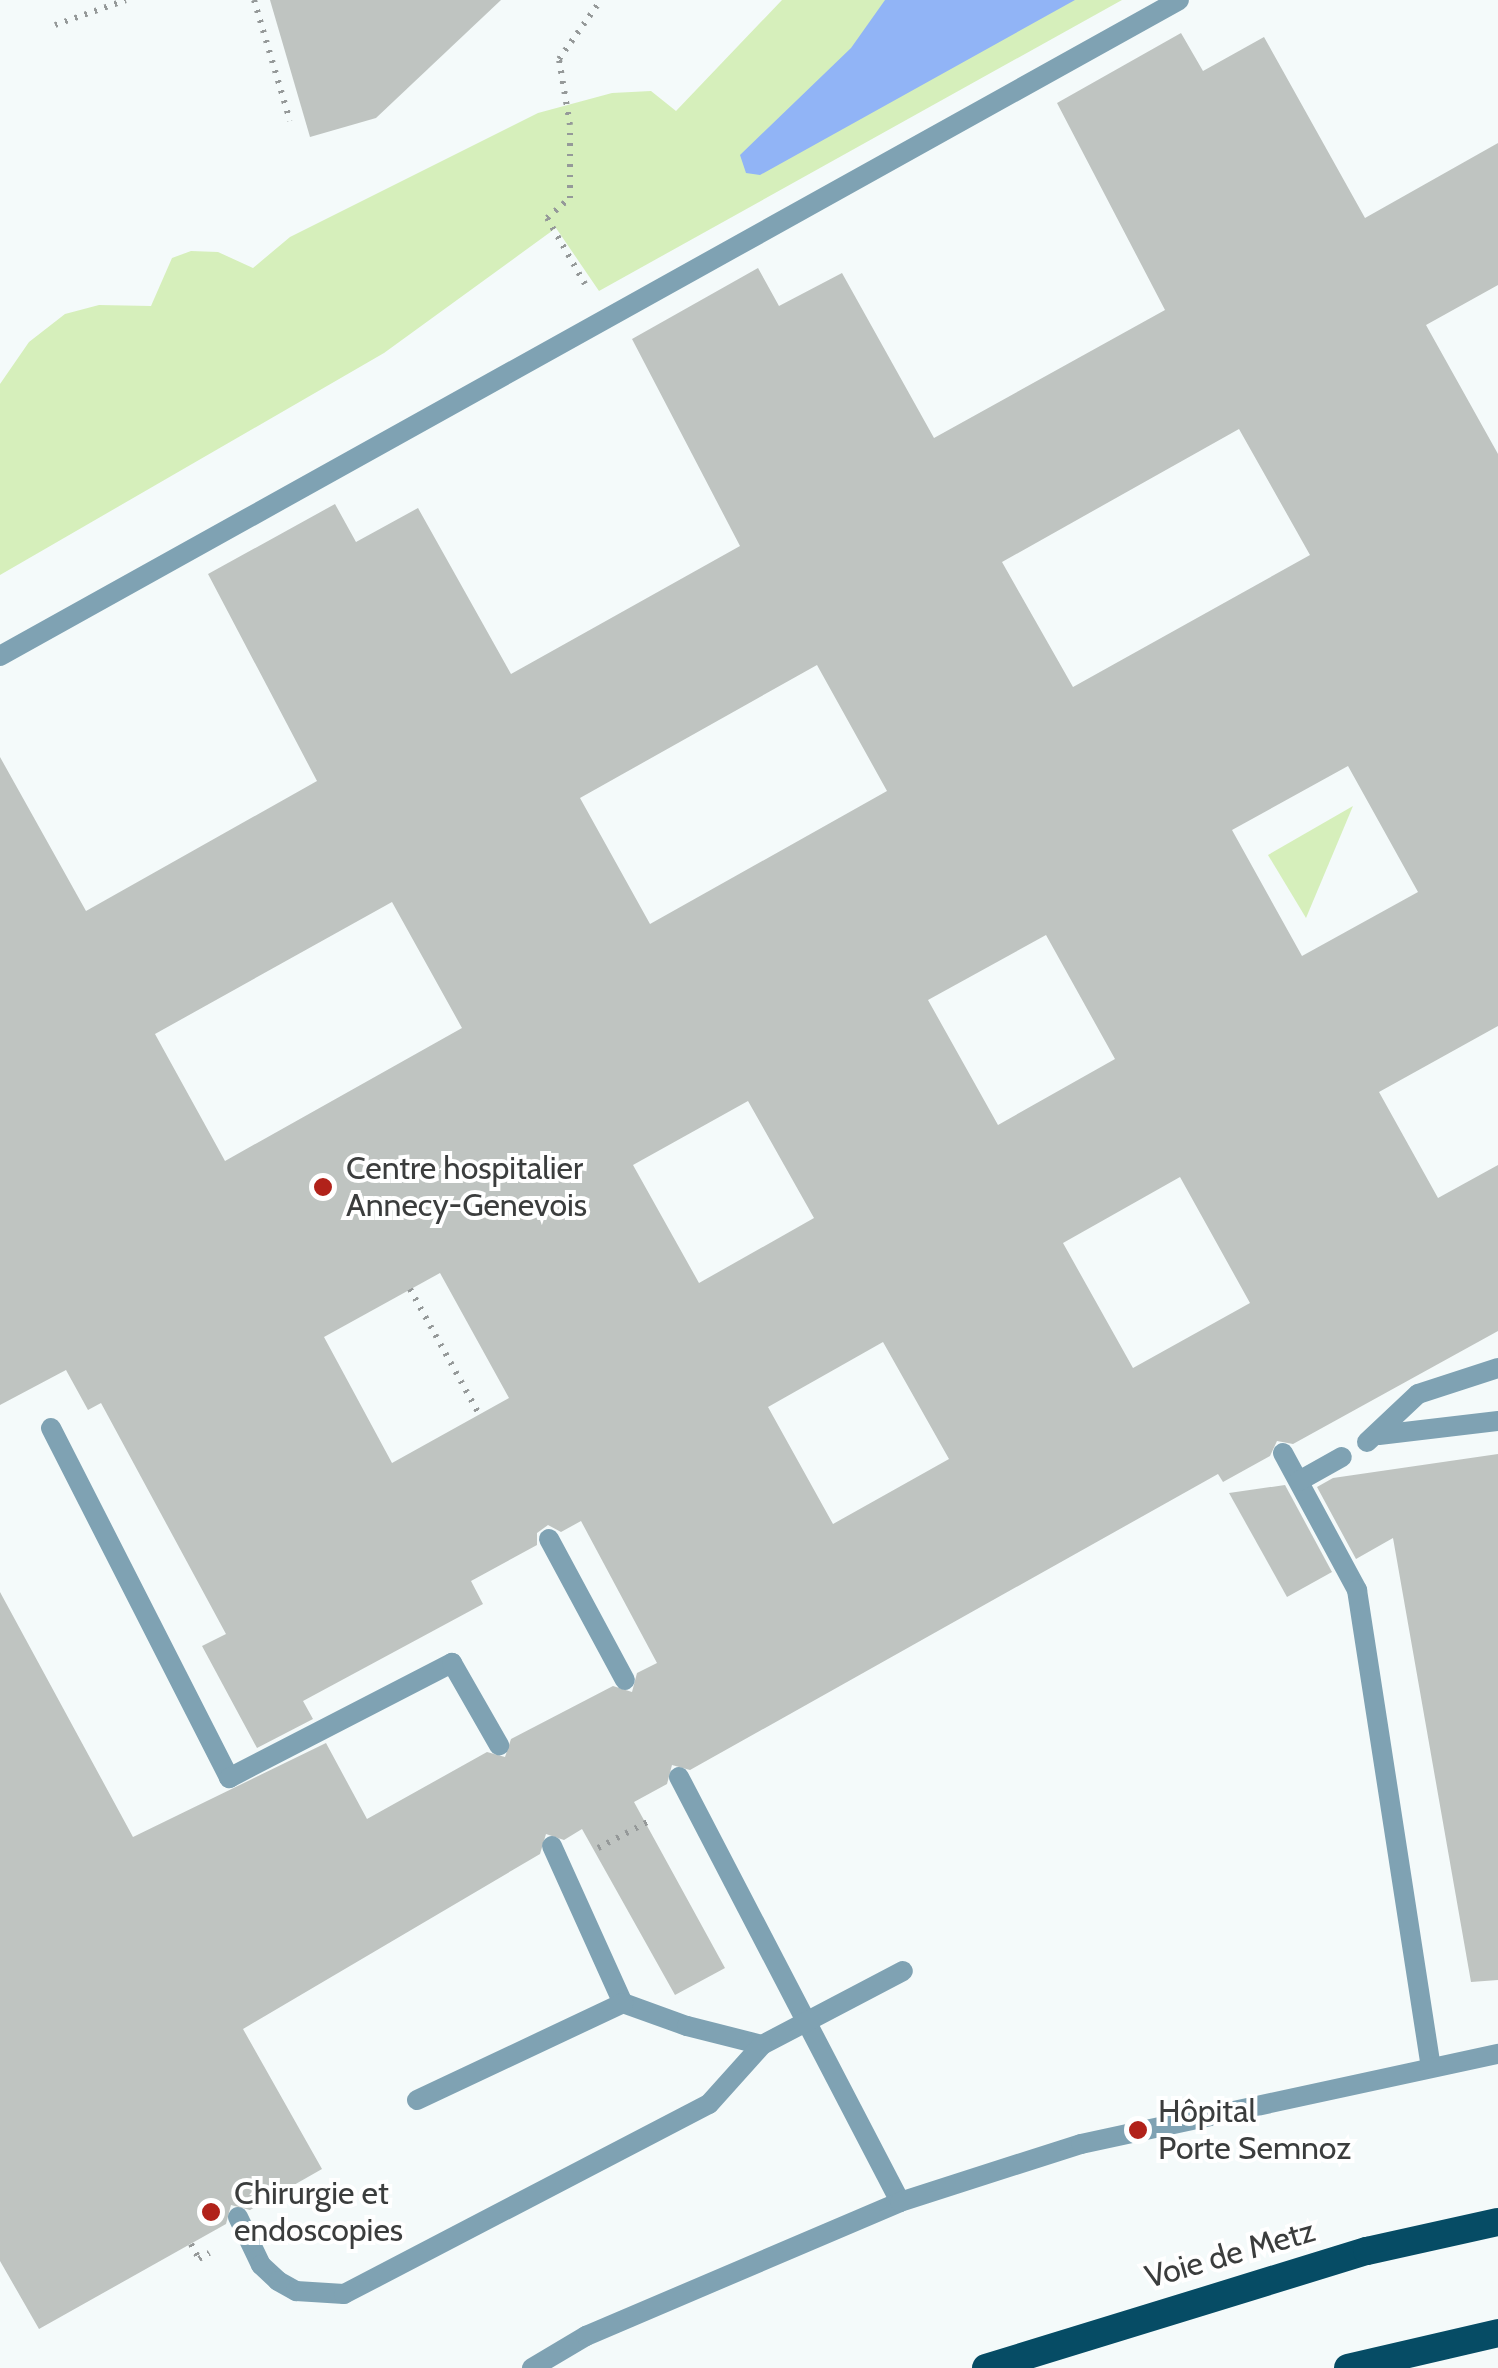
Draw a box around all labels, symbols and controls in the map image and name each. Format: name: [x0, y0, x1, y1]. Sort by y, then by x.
place label: Centre hospitalier Annecy-Genevois: [346, 1150, 587, 1225]
marker: Centre hospitalier Annecy-Genevois: [310, 1174, 336, 1200]
place label: Hôpital Porte Semnoz: [1158, 2093, 1351, 2168]
marker: Hôpital Porte Semnoz: [1127, 2119, 1149, 2141]
place label: Chirurgie et endoscopies: [234, 2175, 403, 2250]
marker: Chirurgie et endoscopies: [198, 2199, 224, 2225]
street label: Voie de Metz: [1141, 2211, 1319, 2297]

